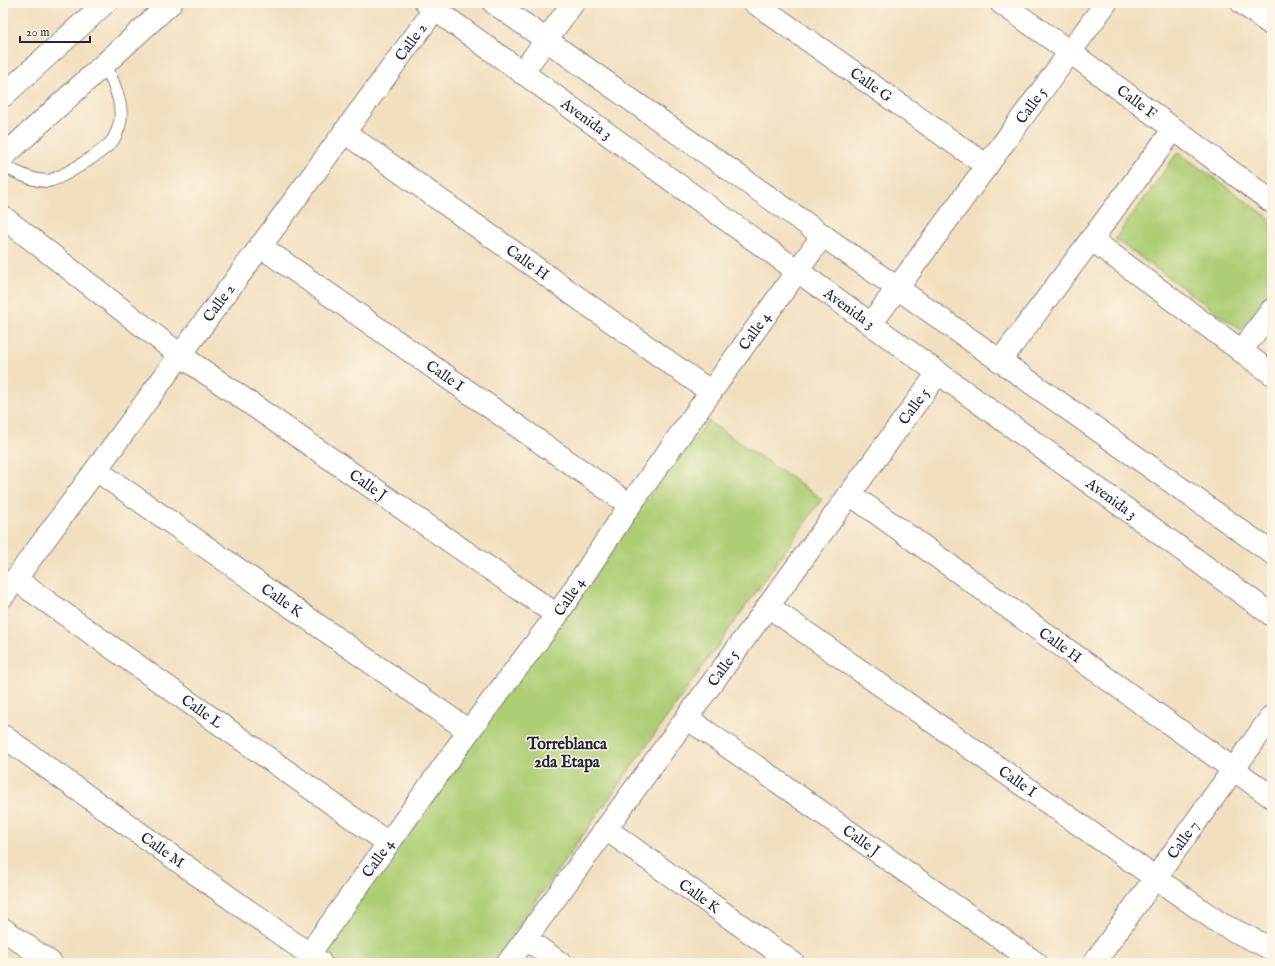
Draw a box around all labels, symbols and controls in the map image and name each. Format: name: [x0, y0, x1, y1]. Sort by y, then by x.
scale bar: [20, 18, 90, 44]
street label: Calle 2: [391, 19, 431, 65]
text: 20 m: [26, 25, 49, 40]
street label: Calle G: [846, 63, 896, 106]
street label: Calle F: [1113, 81, 1161, 123]
street label: Calle 5: [1011, 83, 1051, 127]
street label: Avenida 3: [556, 93, 616, 144]
street label: Calle H: [502, 240, 553, 284]
street label: Calle 2: [198, 280, 239, 326]
street label: Avenida 3: [819, 283, 879, 333]
street label: Calle 4: [734, 307, 775, 354]
street label: Calle I: [422, 356, 468, 396]
street label: Calle 5: [894, 384, 934, 428]
street label: Calle J: [346, 465, 391, 504]
street label: Avenida 3: [1082, 473, 1141, 524]
street label: Calle 4: [549, 573, 589, 620]
street label: Calle K: [258, 579, 307, 621]
street label: Calle H: [1035, 623, 1086, 667]
street label: Calle 5: [703, 645, 743, 690]
street label: Calle L: [178, 690, 227, 733]
district label: Torreblanca 2da Etapa: [526, 735, 608, 773]
street label: Calle I: [995, 761, 1041, 801]
street label: Calle 7: [1163, 817, 1203, 863]
street label: Calle J: [839, 821, 884, 860]
street label: Calle M: [137, 828, 188, 872]
street label: Calle 4: [358, 835, 398, 881]
street label: Calle K: [675, 875, 724, 917]

